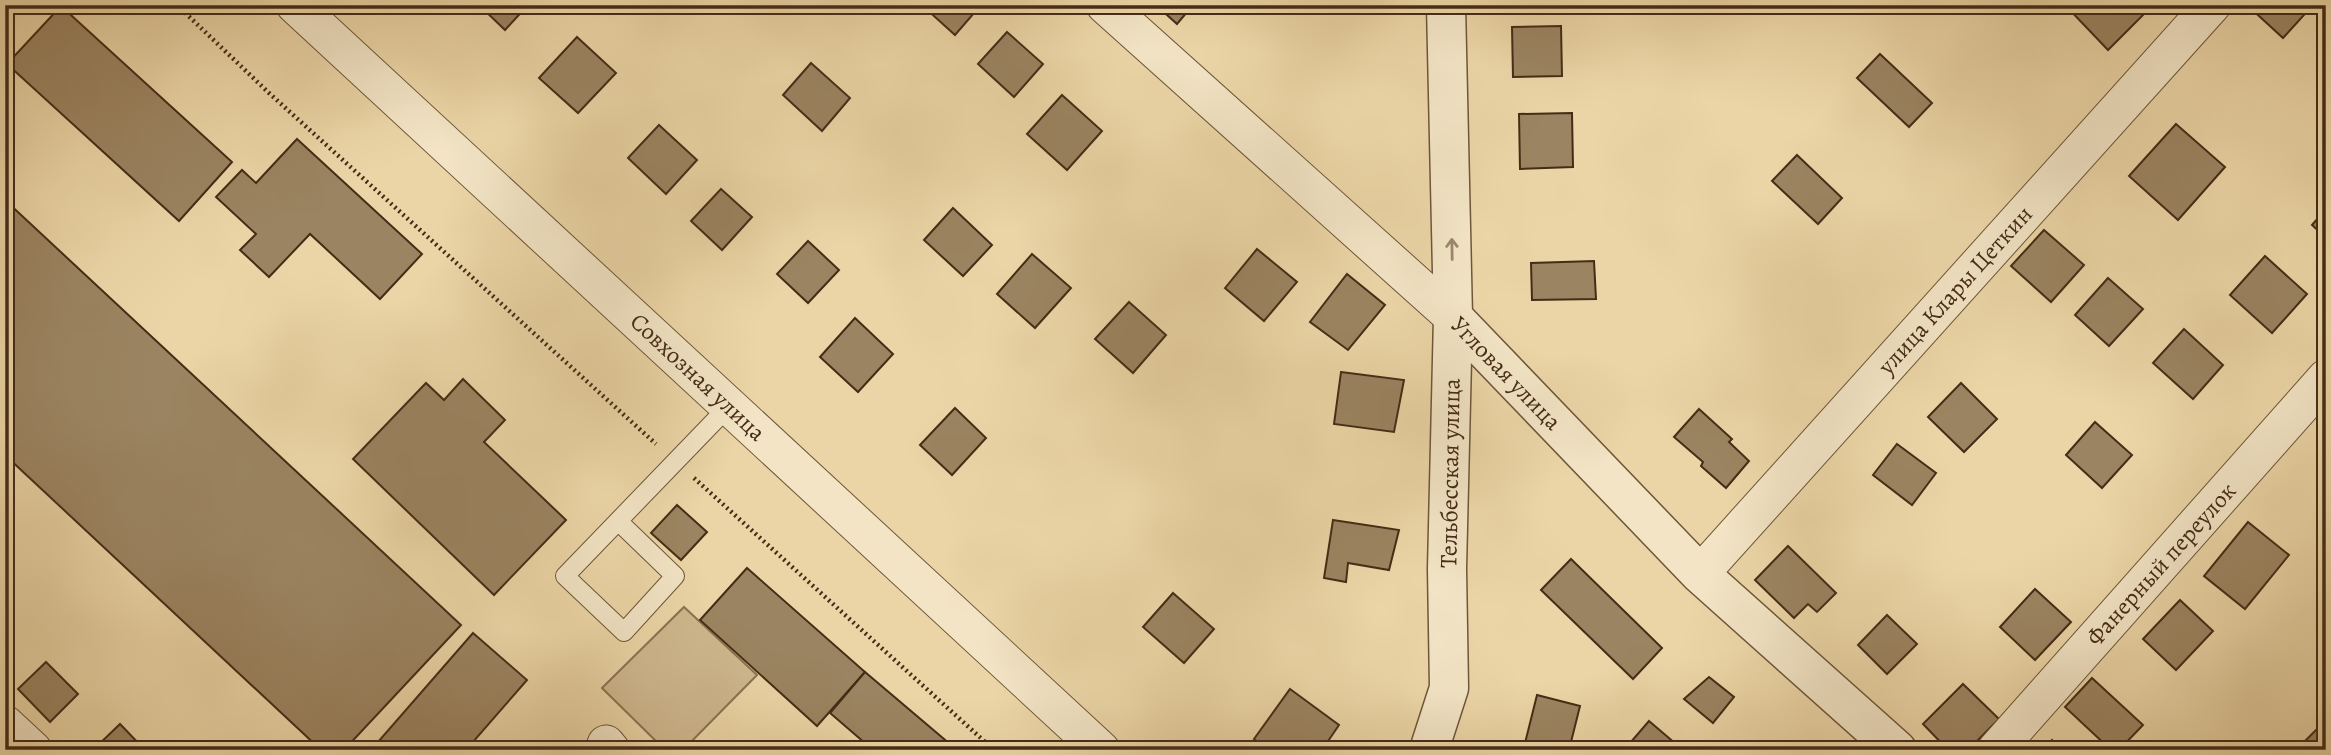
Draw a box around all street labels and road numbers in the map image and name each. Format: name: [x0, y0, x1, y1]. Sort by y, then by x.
street label: улица Клары Цеткин: [1870, 199, 2039, 382]
street label: Совхозная улица: [623, 306, 773, 448]
street label: Угловая улица: [1443, 309, 1569, 437]
street label: Тельбесская улица: [1432, 378, 1468, 568]
street label: Фанерный переулок: [2079, 475, 2243, 653]

